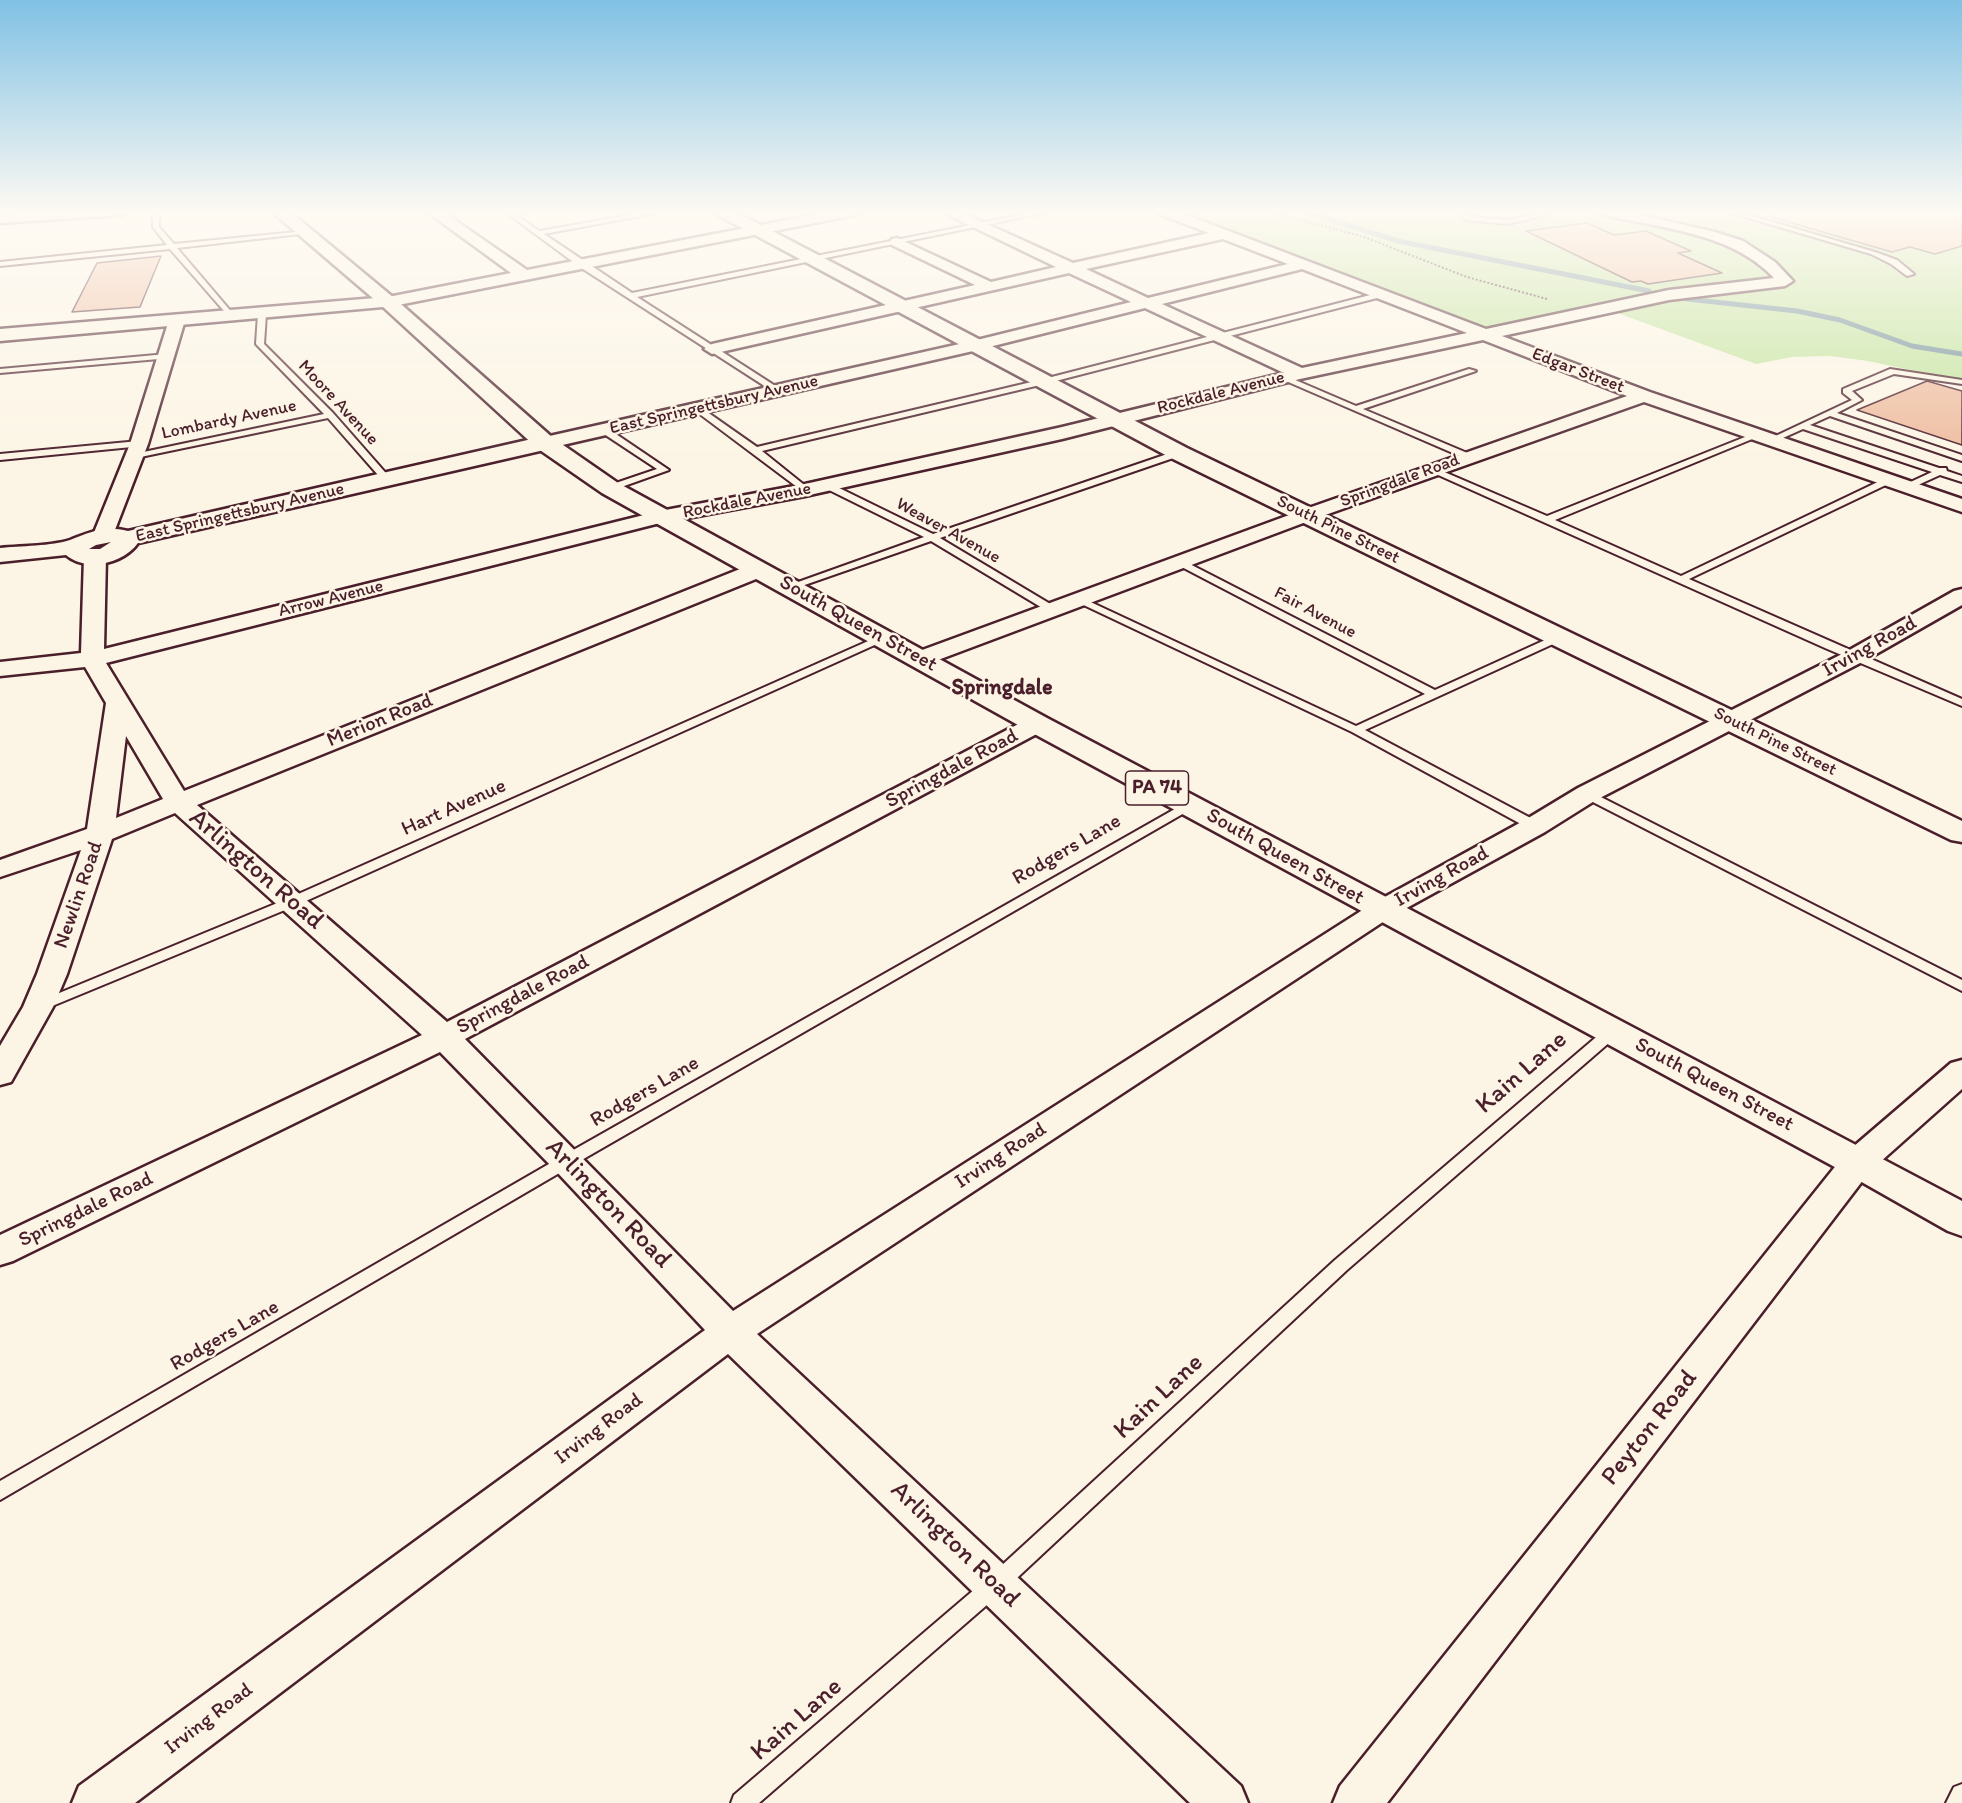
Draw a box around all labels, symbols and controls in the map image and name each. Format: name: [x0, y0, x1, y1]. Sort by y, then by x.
street label: Edgar Street: [1529, 344, 1627, 398]
street label: Moore Avenue: [293, 356, 383, 450]
street label: Rockdale Avenue: [1155, 367, 1287, 419]
street label: East Springettsbury Avenue: [608, 370, 820, 440]
street label: Lombardy Avenue: [159, 395, 299, 445]
street label: Springdale Road: [1337, 449, 1463, 513]
street label: East Springettsbury Avenue: [134, 478, 346, 548]
street label: Rockdale Avenue: [681, 478, 813, 524]
street label: South Pine Street: [1273, 491, 1403, 569]
street label: Weaver Avenue: [892, 493, 1004, 569]
street label: South Queen Street: [775, 570, 941, 678]
street label: Arrow Avenue: [276, 576, 386, 622]
street label: Fair Avenue: [1270, 582, 1360, 644]
street label: Irving Road: [1818, 611, 1922, 683]
district label: Springdale: [951, 675, 1053, 701]
street label: Merion Road: [323, 688, 437, 754]
street label: South Pine Street: [1710, 703, 1840, 781]
street label: Springdale Road: [881, 723, 1023, 815]
road number: PA 74: [1126, 771, 1188, 805]
street label: Hart Avenue: [398, 774, 510, 842]
street label: Arlington Road: [182, 803, 330, 937]
street label: South Queen Street: [1202, 803, 1368, 911]
street label: Rodgers Lane: [1008, 809, 1126, 891]
street label: Newlin Road: [49, 838, 109, 952]
street label: Irving Road: [1390, 841, 1494, 913]
street label: Springdale Road: [452, 949, 594, 1041]
street label: Kain Lane: [1470, 1025, 1574, 1121]
street label: South Queen Street: [1630, 1032, 1798, 1138]
street label: Rodgers Lane: [586, 1051, 704, 1133]
street label: Irving Road: [951, 1117, 1051, 1195]
street label: Arlington Road: [538, 1133, 678, 1275]
street label: Springdale Road: [15, 1167, 157, 1253]
street label: Rodgers Lane: [166, 1295, 284, 1377]
street label: Kain Lane: [1108, 1348, 1210, 1446]
street label: Peyton Road: [1595, 1364, 1705, 1492]
street label: Irving Road: [550, 1388, 648, 1470]
street label: Arlington Road: [884, 1475, 1026, 1615]
street label: Kain Lane: [745, 1672, 849, 1768]
street label: Irving Road: [160, 1678, 258, 1760]

